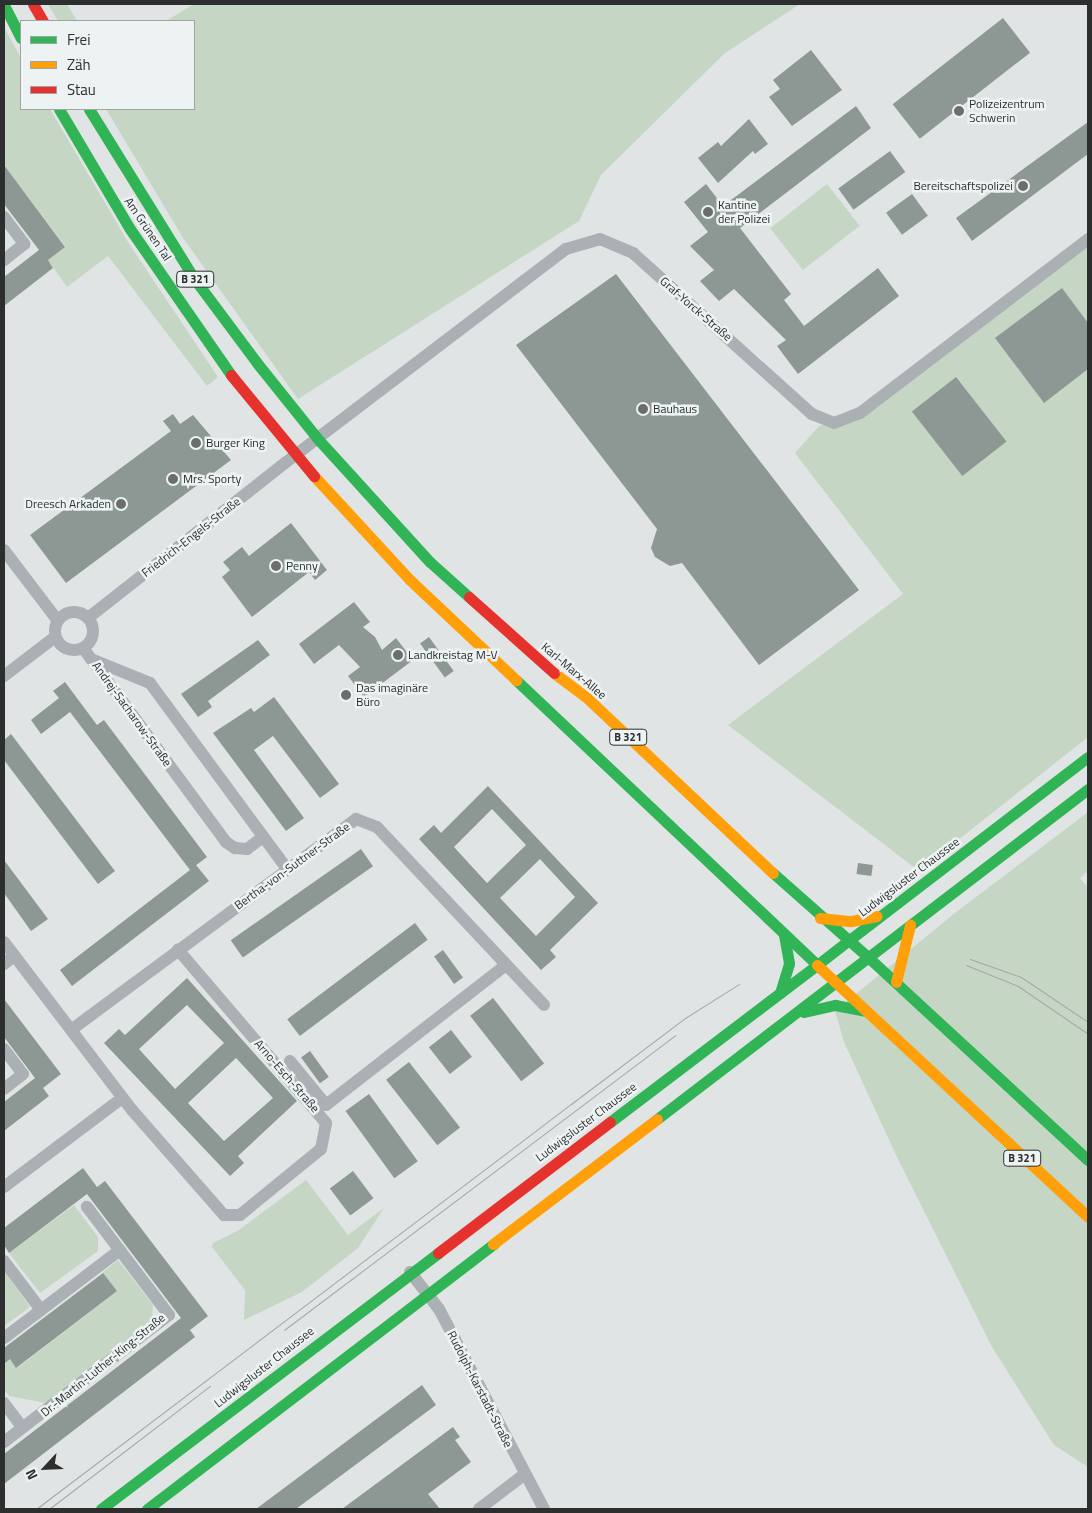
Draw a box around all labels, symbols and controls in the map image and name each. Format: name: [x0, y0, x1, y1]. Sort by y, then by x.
legend: [20, 20, 195, 110]
text: Frei: [67, 28, 90, 51]
text: Zäh: [67, 53, 91, 76]
text: Stau: [67, 78, 96, 101]
place label: Polizeizentrum Schwerin: [969, 97, 1045, 125]
marker: Polizeizentrum Schwerin: [953, 105, 965, 117]
place label: Bereitschaftspolizei: [913, 179, 1013, 193]
marker: Bereitschaftspolizei: [1017, 180, 1029, 192]
street label: Am Grünen Tal: [122, 195, 174, 263]
place label: Kantine der Polizei: [718, 198, 770, 226]
marker: Kantine der Polizei: [702, 206, 714, 218]
road number: B 321: [175, 270, 215, 288]
street label: Graf-Yorck-Straße: [657, 274, 735, 344]
place label: Bauhaus: [653, 402, 697, 416]
marker: Bauhaus: [637, 403, 649, 415]
place label: Burger King: [206, 436, 265, 450]
marker: Burger King: [190, 437, 202, 449]
place label: Mrs. Sporty: [183, 472, 241, 486]
marker: Mrs. Sporty: [167, 473, 179, 485]
street label: Friedrich-Engels-Straße: [139, 494, 243, 580]
place label: Dreesch Arkaden: [25, 497, 111, 511]
marker: Dreesch Arkaden: [115, 498, 127, 510]
place label: Penny: [286, 559, 318, 573]
marker: Penny: [270, 560, 282, 572]
street label: Karl-Marx-Allee: [539, 640, 609, 702]
place label: Landkreistag M-V: [408, 648, 498, 662]
marker: Landkreistag M-V: [392, 649, 404, 661]
street label: Andrej-Sacharow-Straße: [89, 659, 175, 769]
place label: Das imaginäre Büro: [356, 681, 428, 709]
marker: Das imaginäre Büro: [340, 689, 352, 701]
road number: B 321: [608, 729, 648, 746]
street label: Bertha-von-Suttner-Straße: [232, 819, 352, 913]
street label: Ludwigsluster Chaussee: [856, 834, 962, 920]
street label: Arno-Esch-Straße: [251, 1037, 323, 1115]
street label: Ludwigsluster Chaussee: [533, 1079, 639, 1165]
road number: B 321: [1002, 1150, 1042, 1166]
street label: Dr.-Martin-Luther-King-Straße: [38, 1310, 168, 1420]
street label: Ludwigsluster Chaussee: [211, 1324, 317, 1410]
street label: Rudolph-Karstadt-Straße: [444, 1328, 516, 1450]
north arrow: [20, 1443, 70, 1493]
text: N: [19, 1466, 43, 1483]

